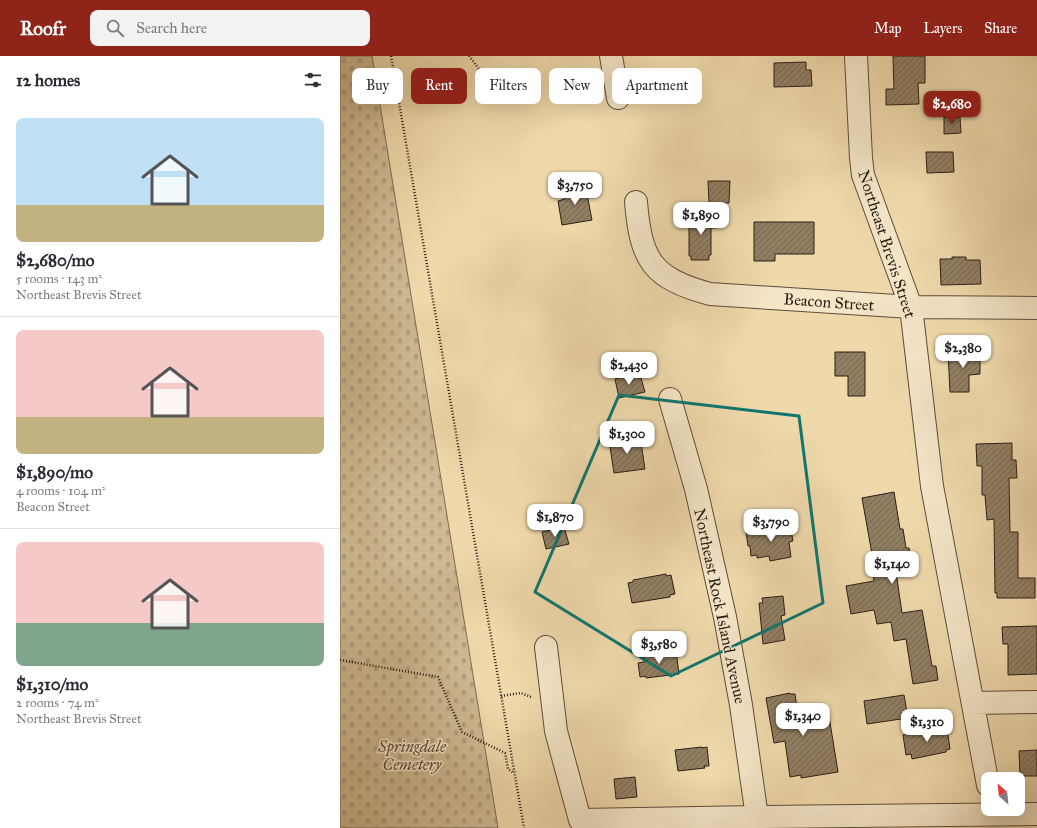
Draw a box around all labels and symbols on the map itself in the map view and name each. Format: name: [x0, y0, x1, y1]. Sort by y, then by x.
pin: $2,680: [919, 91, 985, 125]
street label: Northeast Brevis Street: [854, 168, 920, 321]
pin: $3,750: [542, 172, 608, 206]
pin: $1,890: [668, 202, 734, 236]
street label: Beacon Street: [783, 289, 875, 315]
pin: $2,380: [930, 335, 996, 369]
pin: $2,430: [596, 352, 662, 386]
pin: $1,300: [594, 421, 660, 455]
pin: $1,870: [522, 504, 588, 538]
street label: Northeast Rock Island Avenue: [690, 507, 750, 706]
pin: $3,790: [738, 509, 804, 543]
pin: $1,140: [859, 551, 925, 585]
pin: $3,580: [626, 631, 692, 665]
pin: $1,340: [770, 703, 836, 737]
pin: $1,310: [894, 709, 960, 743]
park label: Springdale Cemetery: [377, 737, 447, 774]
north arrow: [981, 772, 1025, 816]

